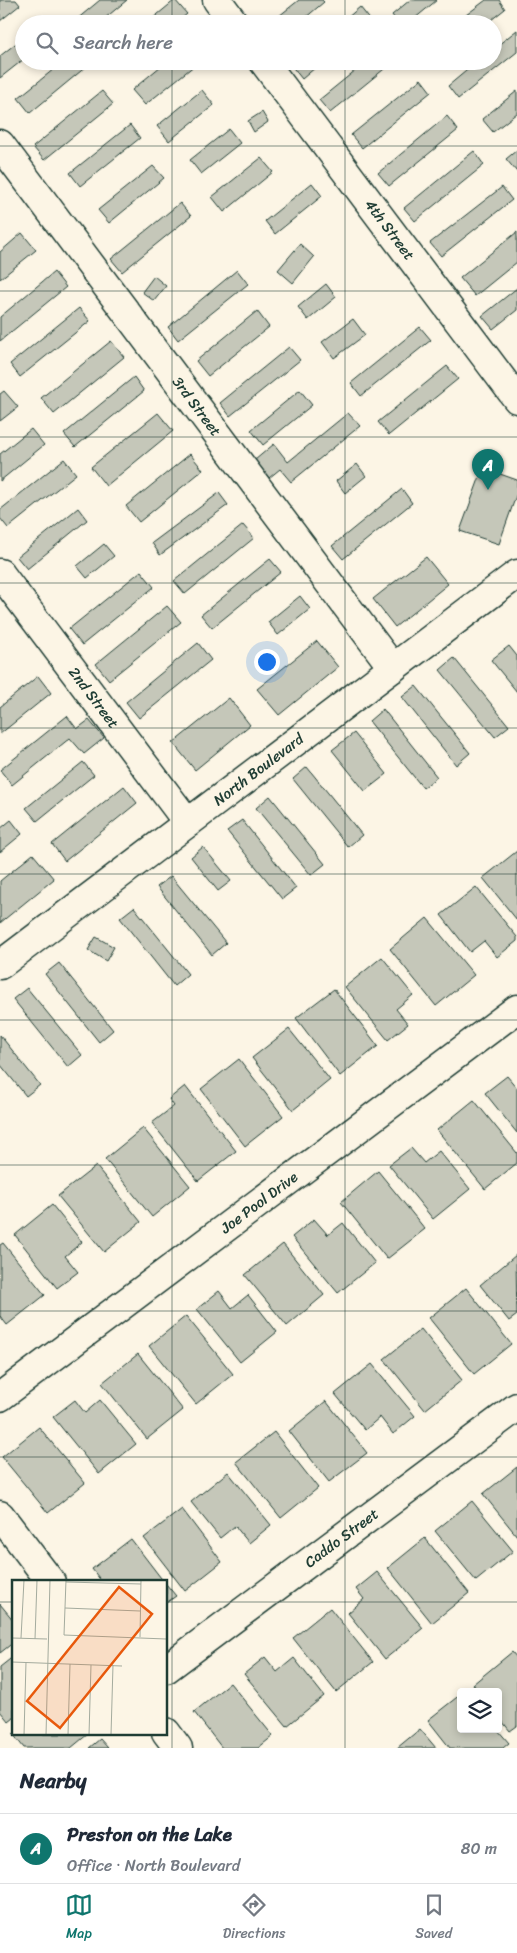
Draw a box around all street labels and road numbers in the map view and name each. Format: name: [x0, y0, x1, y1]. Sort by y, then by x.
street label: 4th Street: [358, 193, 422, 266]
street label: 3rd Street: [165, 371, 228, 442]
street label: 2nd Street: [62, 661, 126, 735]
street label: North Boulevard: [207, 726, 310, 813]
street label: Joe Pool Drive: [214, 1165, 304, 1241]
street label: Caddo Street: [299, 1501, 385, 1575]

